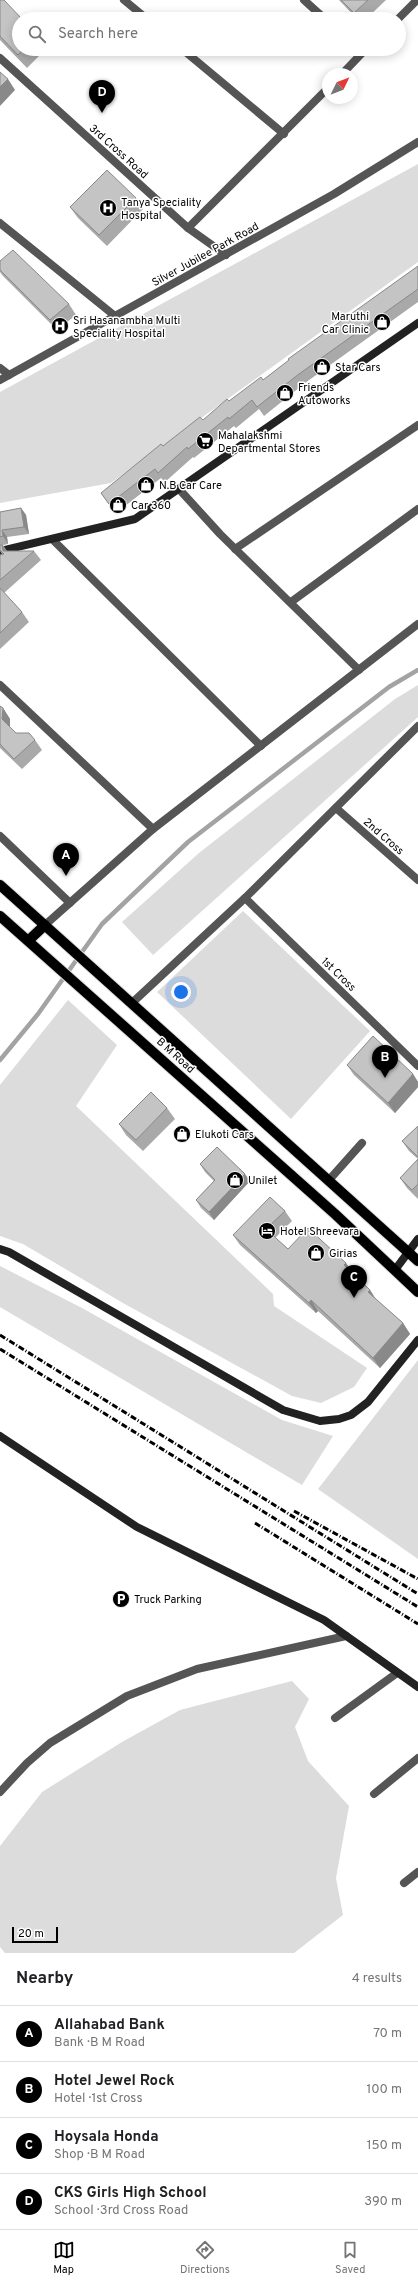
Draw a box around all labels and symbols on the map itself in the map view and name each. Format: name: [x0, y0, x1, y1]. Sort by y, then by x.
north arrow: [322, 68, 358, 104]
pin: D: [89, 80, 115, 113]
street label: 3rd Cross Road: [86, 121, 151, 182]
place label: Tanya Speciality Hospital: [121, 196, 202, 223]
hospital icon: Tanya Speciality Hospital: [98, 198, 118, 218]
street label: Silver Jubilee Park Road: [150, 220, 261, 290]
place label: Maruthi Car Clinic: [322, 310, 369, 337]
shop icon: Maruthi Car Clinic: [372, 312, 392, 332]
place label: Sri Hasanambha Multi Speciality Hospital: [73, 314, 180, 341]
hospital icon: Sri Hasanambha Multi Speciality Hospital: [50, 316, 70, 336]
shop icon: Star Cars: [312, 357, 332, 377]
place label: Star Cars: [335, 361, 381, 375]
place label: Friends Autoworks: [298, 381, 351, 408]
shop icon: Friends Autoworks: [275, 383, 295, 403]
place label: Mahalakshmi Departmental Stores: [218, 429, 320, 456]
supermarket icon: Mahalakshmi Departmental Stores: [195, 431, 215, 451]
shop icon: N.B Car Care: [136, 475, 156, 495]
place label: N.B Car Care: [159, 479, 222, 493]
shop icon: Car 360: [108, 495, 128, 515]
place label: Car 360: [131, 499, 171, 513]
street label: 2nd Cross: [360, 815, 407, 858]
pin: A: [53, 843, 79, 876]
street label: 1st Cross: [318, 955, 359, 995]
your location: [171, 982, 191, 1002]
street label: B M Road: [153, 1035, 197, 1077]
pin: B: [372, 1045, 398, 1078]
shop icon: Elukoti Cars: [172, 1124, 192, 1144]
place label: Elukoti Cars: [195, 1128, 254, 1142]
shop icon: Unilet: [225, 1170, 245, 1190]
place label: Unilet: [248, 1174, 277, 1188]
hotel icon: Hotel Shreevara: [257, 1221, 277, 1241]
place label: Hotel Shreevara: [280, 1225, 359, 1239]
shop icon: Girias: [306, 1243, 326, 1263]
place label: Girias: [329, 1247, 357, 1261]
pin: C: [341, 1265, 367, 1298]
parking icon: Truck Parking: [111, 1589, 131, 1609]
place label: Truck Parking: [134, 1593, 202, 1607]
scale bar: [12, 1925, 58, 1944]

